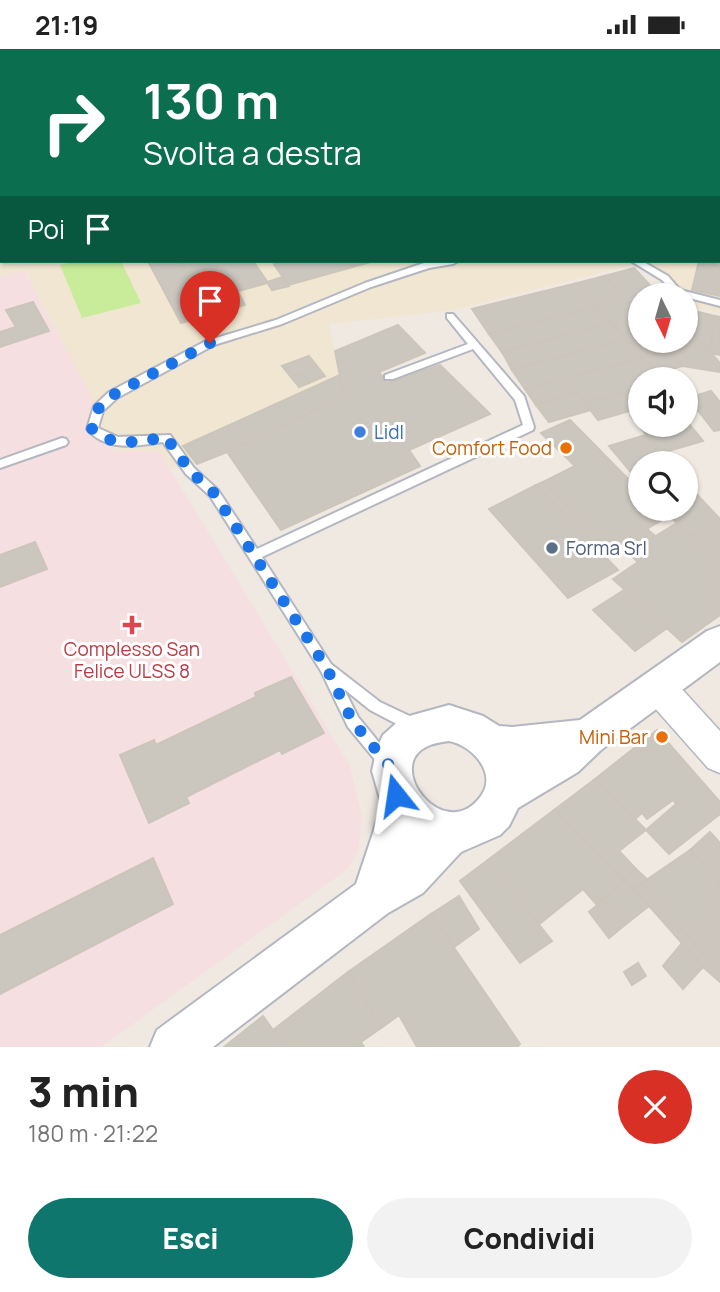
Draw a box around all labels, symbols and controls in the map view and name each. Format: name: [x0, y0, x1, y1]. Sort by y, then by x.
text: 21:19: [35, 7, 98, 43]
text: 130 m: [143, 67, 279, 134]
icon: right: [28, 77, 119, 168]
text: Svolta a destra: [143, 131, 362, 175]
icon: arrive: [79, 210, 117, 248]
text: Poi: [28, 211, 65, 247]
pin: [180, 271, 240, 343]
icon: arrive: [191, 282, 229, 320]
north arrow: [628, 283, 698, 353]
map controls: [628, 283, 698, 521]
button: sound: [628, 367, 698, 437]
place label: Lidl: [374, 419, 404, 445]
marker: Lidl: [352, 424, 368, 440]
place label: Comfort Food: [432, 435, 552, 461]
marker: Comfort Food: [558, 440, 574, 456]
button: search: [628, 451, 698, 521]
place label: Forma Srl: [566, 535, 647, 561]
marker: Forma Srl: [544, 540, 560, 556]
marker: Complesso San Felice ULSS 8: [122, 615, 142, 635]
place label: Complesso San Felice ULSS 8: [64, 636, 200, 684]
place label: Mini Bar: [579, 724, 648, 750]
marker: Mini Bar: [654, 729, 670, 745]
position arrow: [359, 758, 433, 832]
text: 3 min: [28, 1062, 139, 1120]
button: close: [618, 1070, 692, 1144]
text: 180 m · 21:22: [28, 1117, 158, 1149]
button: Esci: [28, 1198, 353, 1278]
button: Condividi: [367, 1198, 692, 1278]

